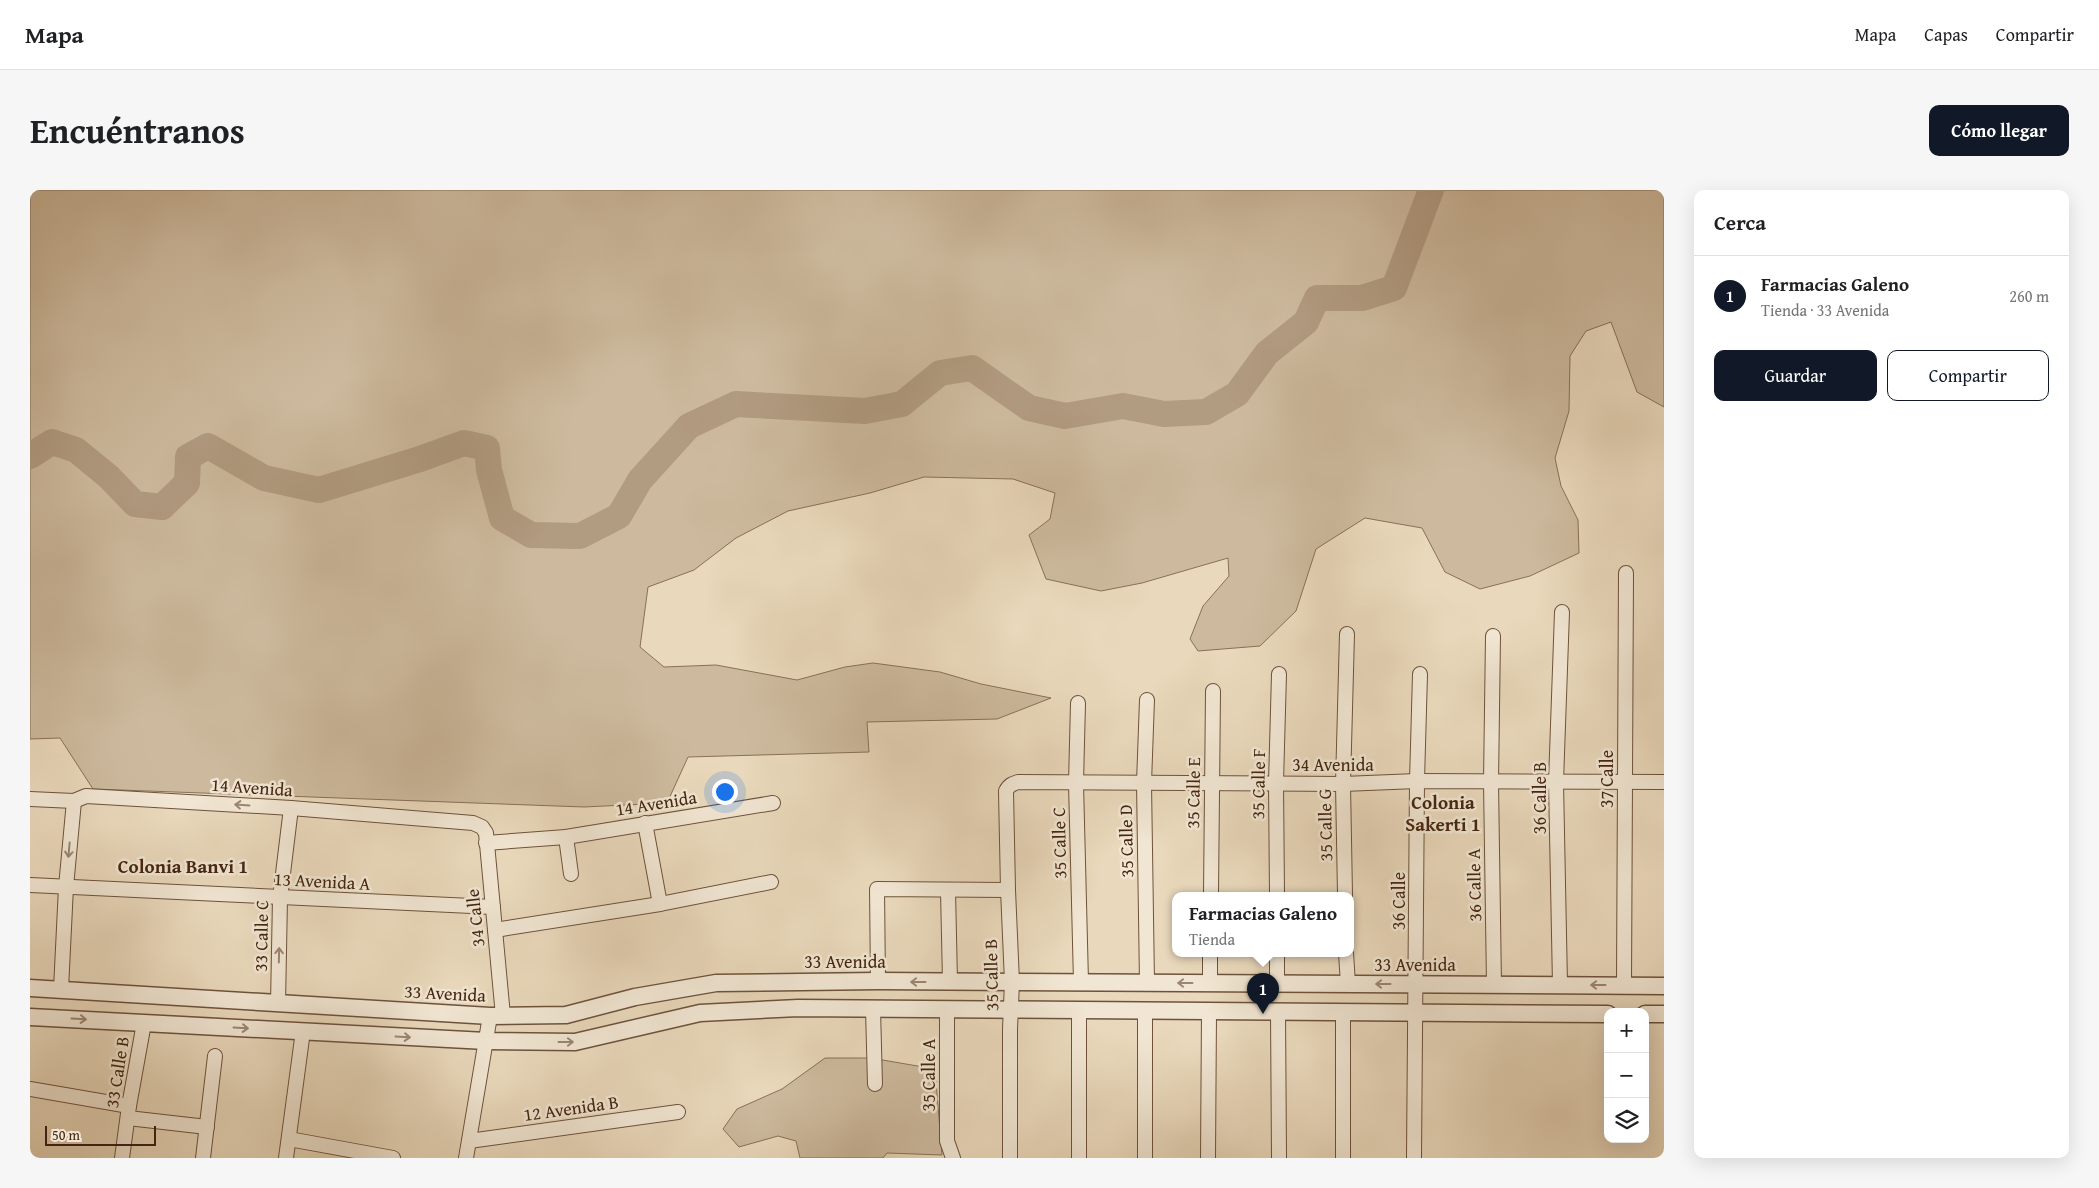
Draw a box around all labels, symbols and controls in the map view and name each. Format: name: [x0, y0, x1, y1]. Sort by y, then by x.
text: Mapa: [25, 17, 84, 52]
text: Mapa: [1855, 21, 1896, 48]
text: Capas: [1924, 21, 1968, 48]
text: Compartir: [1996, 21, 2074, 48]
text: Encuéntranos: [30, 105, 245, 156]
button: Cómo llegar: [1929, 105, 2069, 156]
text: Cerca: [1714, 207, 1766, 238]
text: Farmacias Galeno: [1761, 270, 1909, 298]
text: 1: [1726, 284, 1734, 308]
text: 260 m: [2009, 284, 2049, 308]
text: Tienda · 33 Avenida: [1761, 298, 1889, 322]
button: Guardar: [1714, 350, 1877, 401]
button: Compartir: [1887, 350, 2049, 401]
street label: 35 Calle F: [1244, 748, 1272, 820]
street label: 37 Calle: [1593, 750, 1620, 808]
street label: 34 Avenida: [1292, 751, 1374, 778]
street label: 35 Calle E: [1179, 757, 1207, 829]
street label: 36 Calle B: [1526, 762, 1553, 834]
street label: 14 Avenida: [210, 771, 294, 803]
your location: [712, 779, 738, 805]
street label: 14 Avenida: [614, 783, 699, 823]
street label: 35 Calle G: [1311, 788, 1339, 862]
district label: Colonia Sakerti 1: [1405, 788, 1481, 838]
one-way arrow: [234, 801, 250, 810]
street label: 35 Calle D: [1112, 804, 1140, 878]
street label: 35 Calle C: [1045, 807, 1073, 879]
one-way arrow: [65, 842, 74, 858]
street label: 36 Calle A: [1460, 848, 1488, 922]
district label: Colonia Banvi 1: [118, 852, 248, 880]
street label: 13 Avenida A: [273, 865, 371, 897]
street label: 36 Calle: [1385, 872, 1412, 930]
street label: 34 Calle: [459, 888, 491, 948]
popup: [1172, 892, 1354, 957]
text: Farmacias Galeno: [1189, 899, 1337, 927]
street label: 33 Calle C: [247, 900, 275, 972]
text: Tienda: [1189, 927, 1235, 951]
street label: 35 Calle B: [977, 939, 1005, 1011]
one-way arrow: [274, 948, 284, 964]
street label: 33 Avenida: [804, 948, 886, 975]
street label: 33 Avenida: [1374, 951, 1456, 978]
pin: 1: [1247, 973, 1279, 1014]
street label: 33 Avenida: [404, 977, 487, 1009]
one-way arrow: [910, 977, 926, 987]
one-way arrow: [1178, 978, 1194, 988]
one-way arrow: [1375, 979, 1392, 989]
one-way arrow: [1590, 980, 1606, 990]
map controls: [1604, 1008, 1649, 1143]
button: +: [1604, 1008, 1649, 1053]
one-way arrow: [70, 1015, 86, 1024]
one-way arrow: [233, 1024, 249, 1033]
one-way arrow: [395, 1032, 411, 1041]
street label: 33 Calle B: [98, 1034, 136, 1110]
one-way arrow: [557, 1037, 573, 1047]
street label: 35 Calle A: [915, 1038, 942, 1112]
button: −: [1604, 1053, 1649, 1098]
street label: 12 Avenida B: [522, 1088, 620, 1128]
button: layers: [1604, 1098, 1649, 1143]
scale bar: [45, 1123, 156, 1146]
text: 50 m: [52, 1125, 80, 1145]

